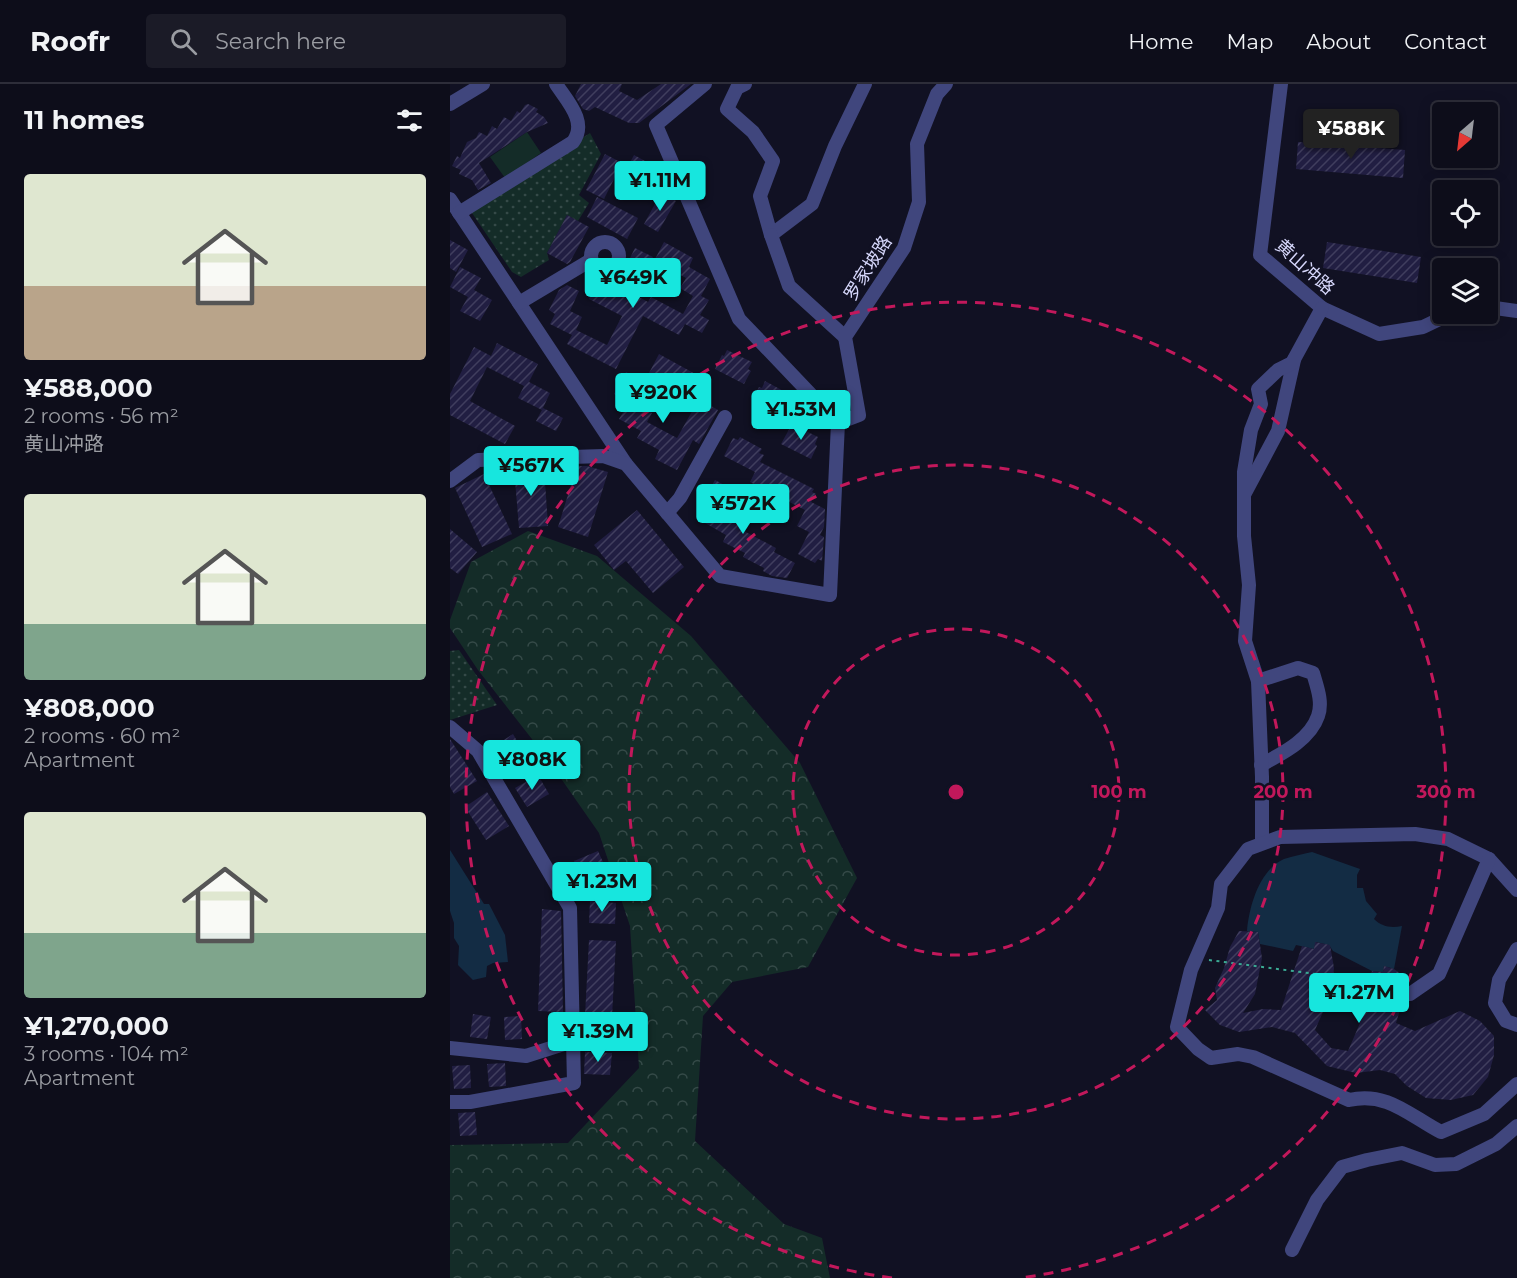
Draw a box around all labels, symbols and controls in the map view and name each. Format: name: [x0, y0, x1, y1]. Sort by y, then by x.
search box: [146, 14, 566, 68]
text: Roofr: [30, 24, 110, 58]
icon: search: [167, 25, 200, 58]
text: Search here: [215, 28, 346, 55]
text: Home: [1128, 29, 1193, 54]
text: Map: [1226, 29, 1273, 54]
text: About: [1306, 29, 1371, 54]
text: Contact: [1404, 29, 1487, 54]
north arrow: [1432, 102, 1498, 168]
map controls: [1432, 102, 1498, 324]
text: 11 homes: [24, 104, 144, 136]
icon: filters: [393, 104, 426, 137]
pin: ¥588K: [1309, 109, 1393, 160]
text: ¥588K: [1317, 116, 1385, 140]
pin: ¥1.11M: [611, 161, 709, 212]
text: ¥1.11M: [629, 168, 691, 192]
button: locate: [1432, 180, 1498, 246]
icon: home: [171, 213, 279, 321]
street label: 罗家坡路: [840, 232, 896, 304]
street label: 黄山冲路: [1271, 235, 1339, 299]
pin: ¥649K: [591, 258, 675, 309]
button: layers: [1432, 258, 1498, 324]
text: ¥649K: [599, 265, 667, 289]
text: ¥588,000: [24, 372, 153, 404]
pin: ¥920K: [621, 373, 705, 424]
text: ¥920K: [629, 380, 697, 404]
pin: ¥1.53M: [752, 390, 850, 441]
text: ¥1.53M: [765, 397, 837, 421]
text: 2 rooms · 56 m²: [24, 404, 179, 428]
text: 黄山冲路: [24, 432, 104, 456]
pin: ¥567K: [489, 446, 573, 497]
text: ¥567K: [498, 453, 564, 477]
pin: ¥572K: [701, 484, 785, 535]
text: ¥572K: [710, 491, 776, 515]
icon: home: [171, 533, 279, 641]
text: ¥808,000: [24, 692, 155, 724]
text: 2 rooms · 60 m²: [24, 724, 180, 748]
pin: ¥808K: [490, 740, 574, 791]
text: ¥808K: [497, 747, 567, 771]
text: Apartment: [24, 748, 135, 772]
text: 100 m: [1091, 781, 1147, 803]
text: 200 m: [1253, 781, 1313, 803]
text: 300 m: [1415, 781, 1476, 803]
centre of rings: [946, 782, 966, 802]
icon: home: [171, 851, 279, 959]
pin: ¥1.23M: [553, 862, 651, 913]
text: ¥1.23M: [566, 869, 638, 893]
pin: ¥1.27M: [1310, 973, 1408, 1024]
text: ¥1.27M: [1323, 980, 1395, 1004]
text: ¥1,270,000: [24, 1010, 169, 1042]
pin: ¥1.39M: [549, 1012, 647, 1063]
text: ¥1.39M: [562, 1019, 634, 1043]
text: 3 rooms · 104 m²: [24, 1042, 189, 1066]
text: Apartment: [24, 1066, 135, 1090]

